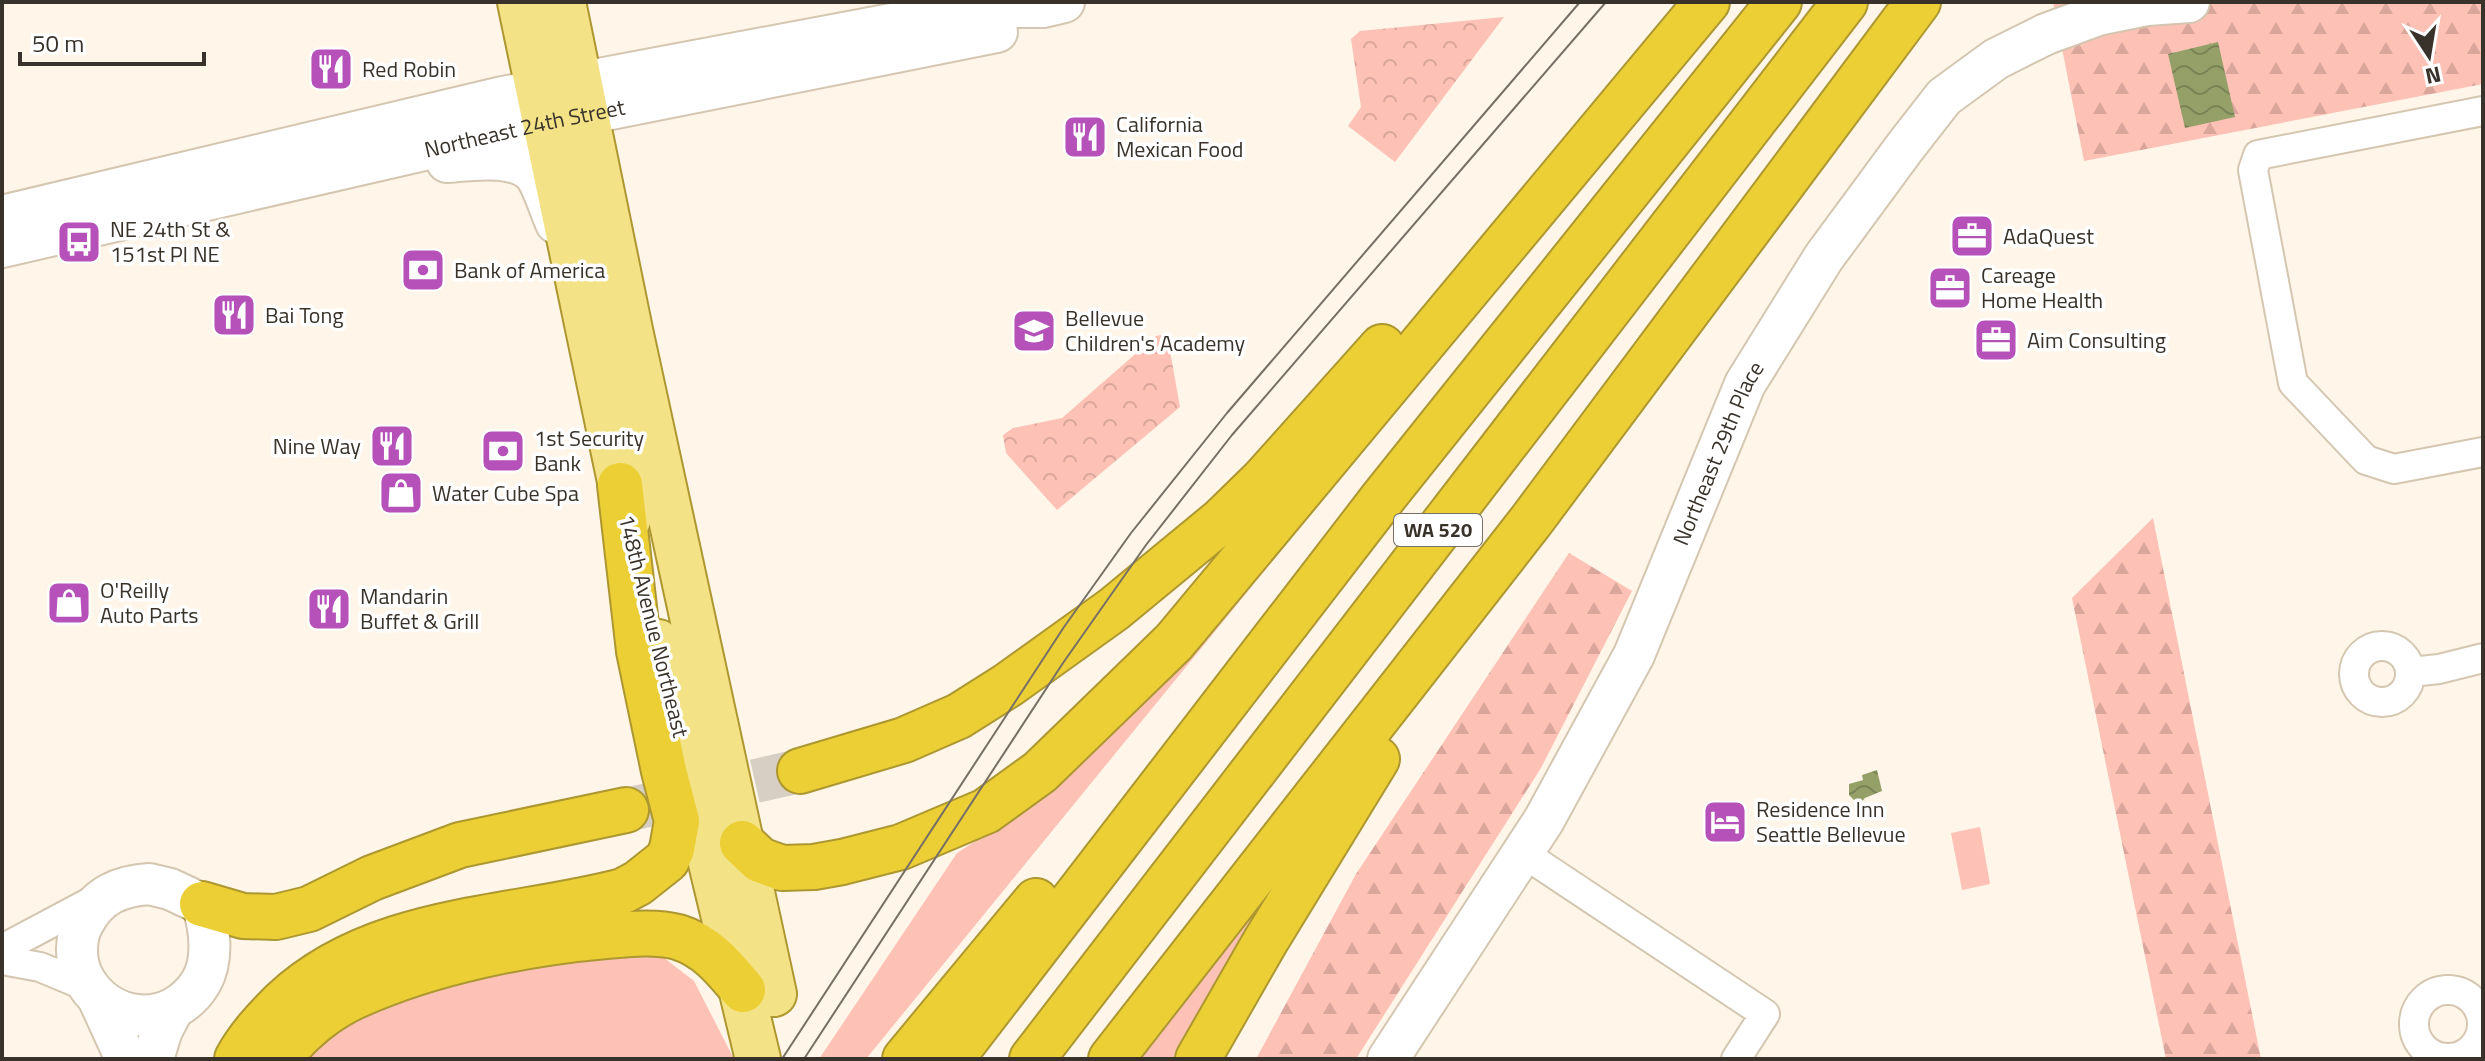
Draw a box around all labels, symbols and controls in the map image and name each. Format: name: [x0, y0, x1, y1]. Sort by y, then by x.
scale bar: [20, 16, 204, 66]
north arrow: [2389, 16, 2469, 96]
text: 50 m: [32, 25, 84, 61]
restaurant icon: Red Robin: [307, 45, 355, 93]
place label: Red Robin: [362, 52, 456, 86]
text: N: [2422, 57, 2444, 94]
street label: Northeast 24th Street: [421, 90, 628, 166]
place label: California Mexican Food: [1116, 107, 1243, 166]
restaurant icon: California Mexican Food: [1061, 113, 1109, 161]
place label: NE 24th St & 151st Pl NE: [110, 212, 230, 271]
office icon: AdaQuest: [1948, 212, 1996, 260]
bus stop icon: NE 24th St & 151st Pl NE: [55, 218, 103, 266]
place label: AdaQuest: [2003, 219, 2094, 253]
bank icon: Bank of America: [399, 246, 447, 294]
place label: Bank of America: [454, 253, 605, 287]
place label: Careage Home Health: [1981, 258, 2103, 317]
office icon: Careage Home Health: [1926, 264, 1974, 312]
restaurant icon: Bai Tong: [210, 291, 258, 339]
place label: Bai Tong: [265, 298, 344, 332]
place label: Bellevue Children's Academy: [1065, 301, 1246, 360]
school or university icon: Bellevue Children's Academy: [1010, 307, 1058, 355]
office icon: Aim Consulting: [1972, 316, 2020, 364]
place label: Aim Consulting: [2027, 323, 2166, 357]
street label: Northeast 29th Place: [1664, 354, 1772, 550]
place label: 1st Security Bank: [534, 421, 645, 480]
restaurant icon: Nine Way: [368, 422, 416, 470]
bank icon: 1st Security Bank: [479, 427, 527, 475]
place label: Nine Way: [273, 429, 361, 463]
shop icon: Water Cube Spa: [377, 469, 425, 517]
place label: Water Cube Spa: [432, 476, 579, 510]
street label: 148th Avenue Northeast: [610, 511, 698, 741]
road number: WA 520: [1394, 514, 1482, 546]
place label: O'Reilly Auto Parts: [100, 573, 199, 632]
shop icon: O'Reilly Auto Parts: [45, 579, 93, 627]
place label: Mandarin Buffet & Grill: [360, 579, 479, 638]
restaurant icon: Mandarin Buffet & Grill: [305, 585, 353, 633]
place label: Residence Inn Seattle Bellevue: [1756, 792, 1906, 851]
hotel icon: Residence Inn Seattle Bellevue: [1701, 798, 1749, 846]

